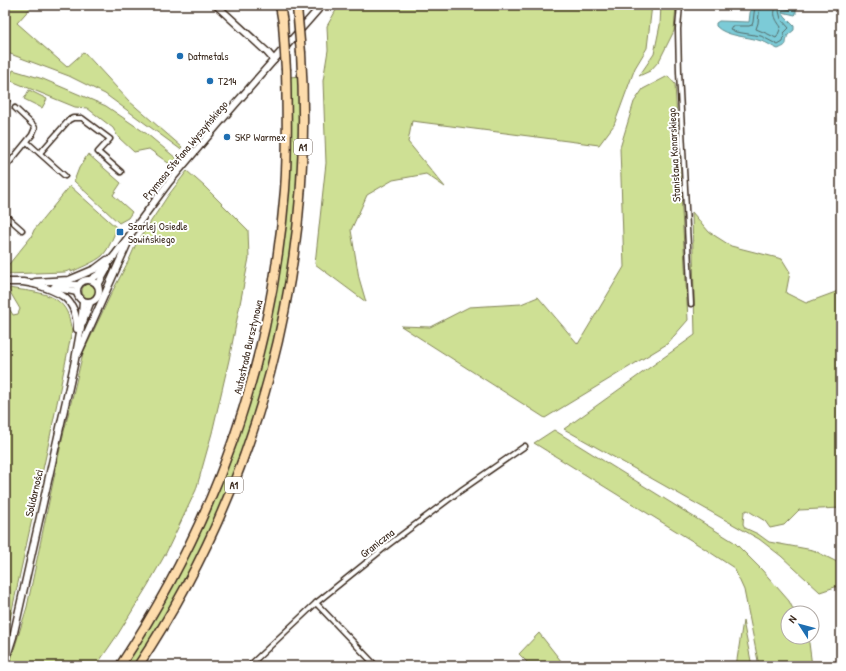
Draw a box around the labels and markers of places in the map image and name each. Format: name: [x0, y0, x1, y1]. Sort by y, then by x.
place label: Datmetals: [188, 49, 228, 63]
marker: Datmetals: [175, 51, 185, 61]
place label: T214: [218, 74, 236, 88]
marker: T214: [205, 76, 215, 86]
place label: SKP Warmex: [235, 130, 286, 144]
marker: SKP Warmex: [222, 132, 232, 142]
place label: Szarlej Osiedle Sowińskiego: [128, 219, 188, 246]
marker: Szarlej Osiedle Sowińskiego: [115, 227, 125, 237]

